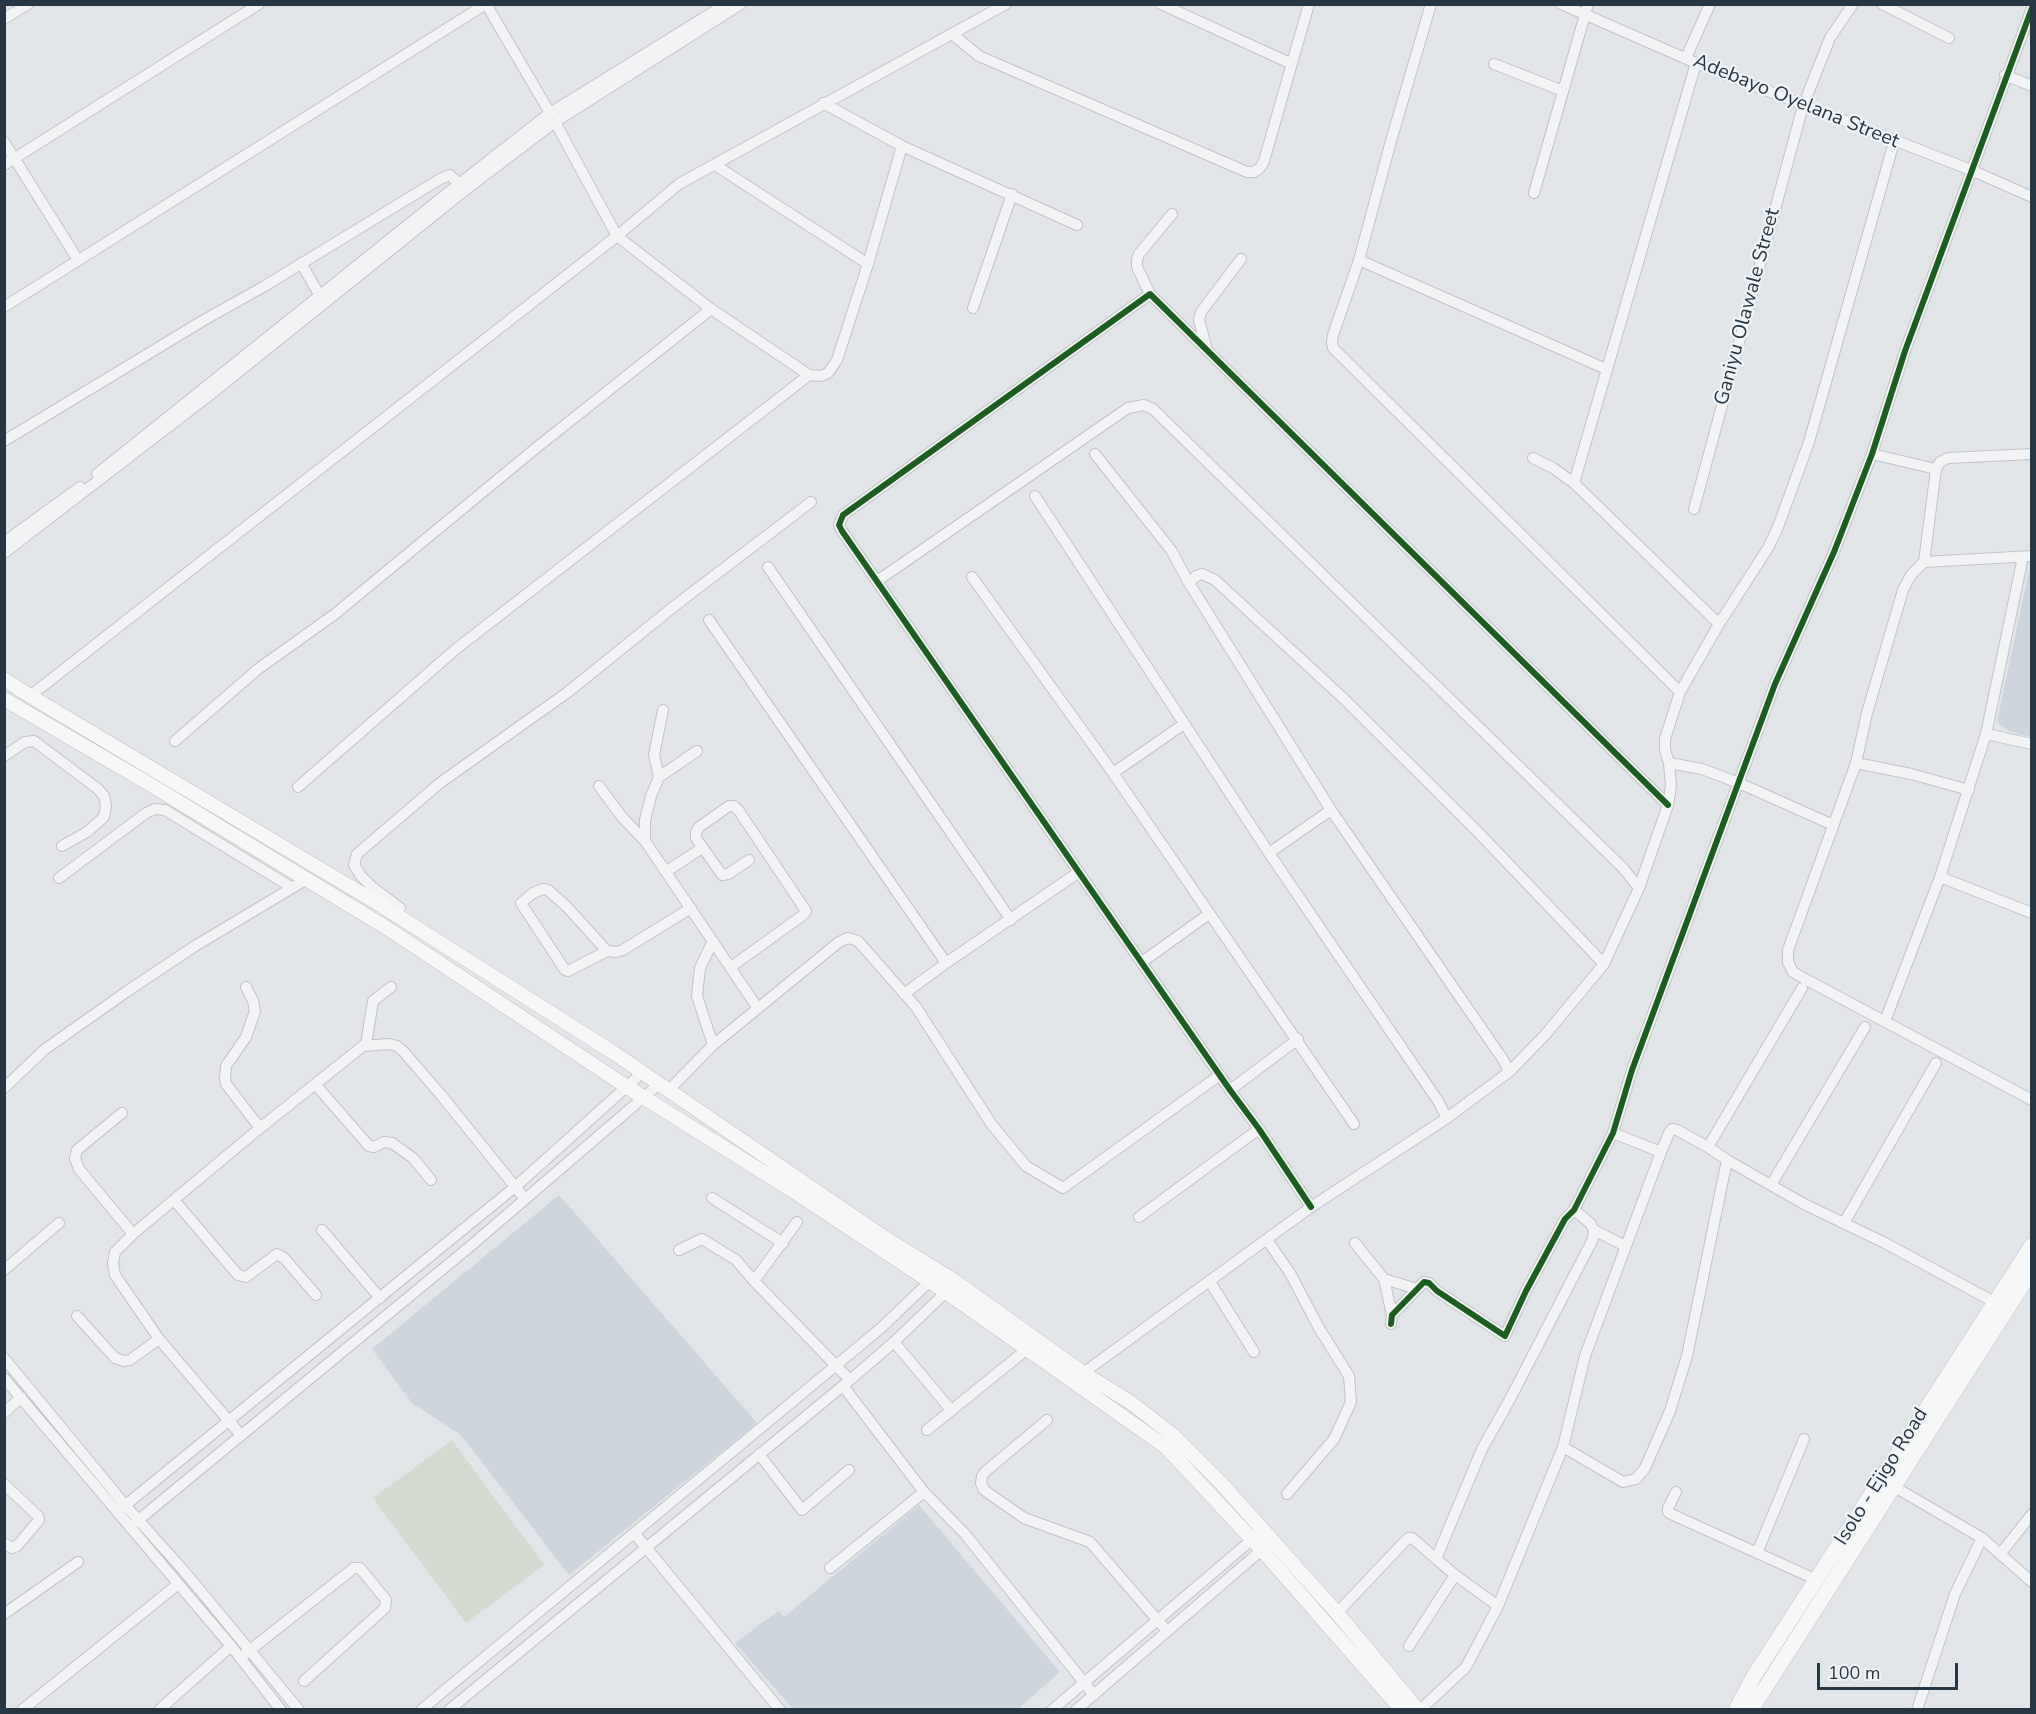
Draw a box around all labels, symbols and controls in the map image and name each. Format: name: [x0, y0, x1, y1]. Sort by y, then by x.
street label: Adebayo Oyelana Street: [1690, 50, 1902, 154]
street label: Ganiyu Olawale Street: [1710, 206, 1786, 408]
street label: Isolo - Ejigo Road: [1830, 1404, 1934, 1550]
scale bar: [1820, 1651, 1961, 1689]
text: 100 m: [1828, 1661, 1880, 1685]

